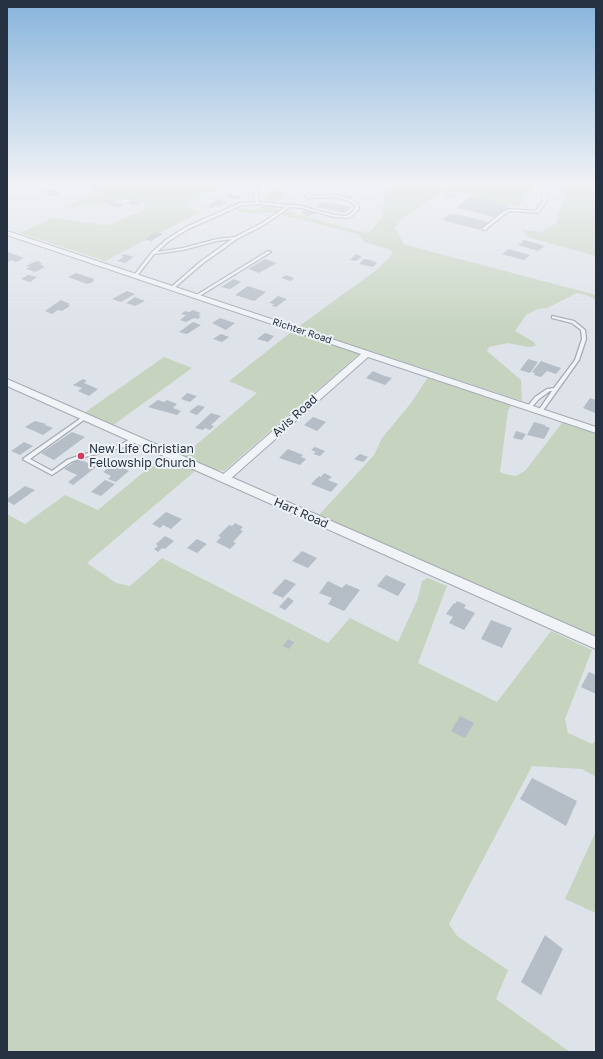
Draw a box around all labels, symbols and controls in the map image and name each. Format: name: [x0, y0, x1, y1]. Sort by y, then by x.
street label: Richter Road: [271, 316, 333, 346]
street label: Avis Road: [269, 392, 321, 440]
place label: New Life Christian Fellowship Church: [89, 442, 196, 470]
marker: New Life Christian Fellowship Church: [76, 451, 86, 461]
street label: Hart Road: [272, 495, 330, 531]

